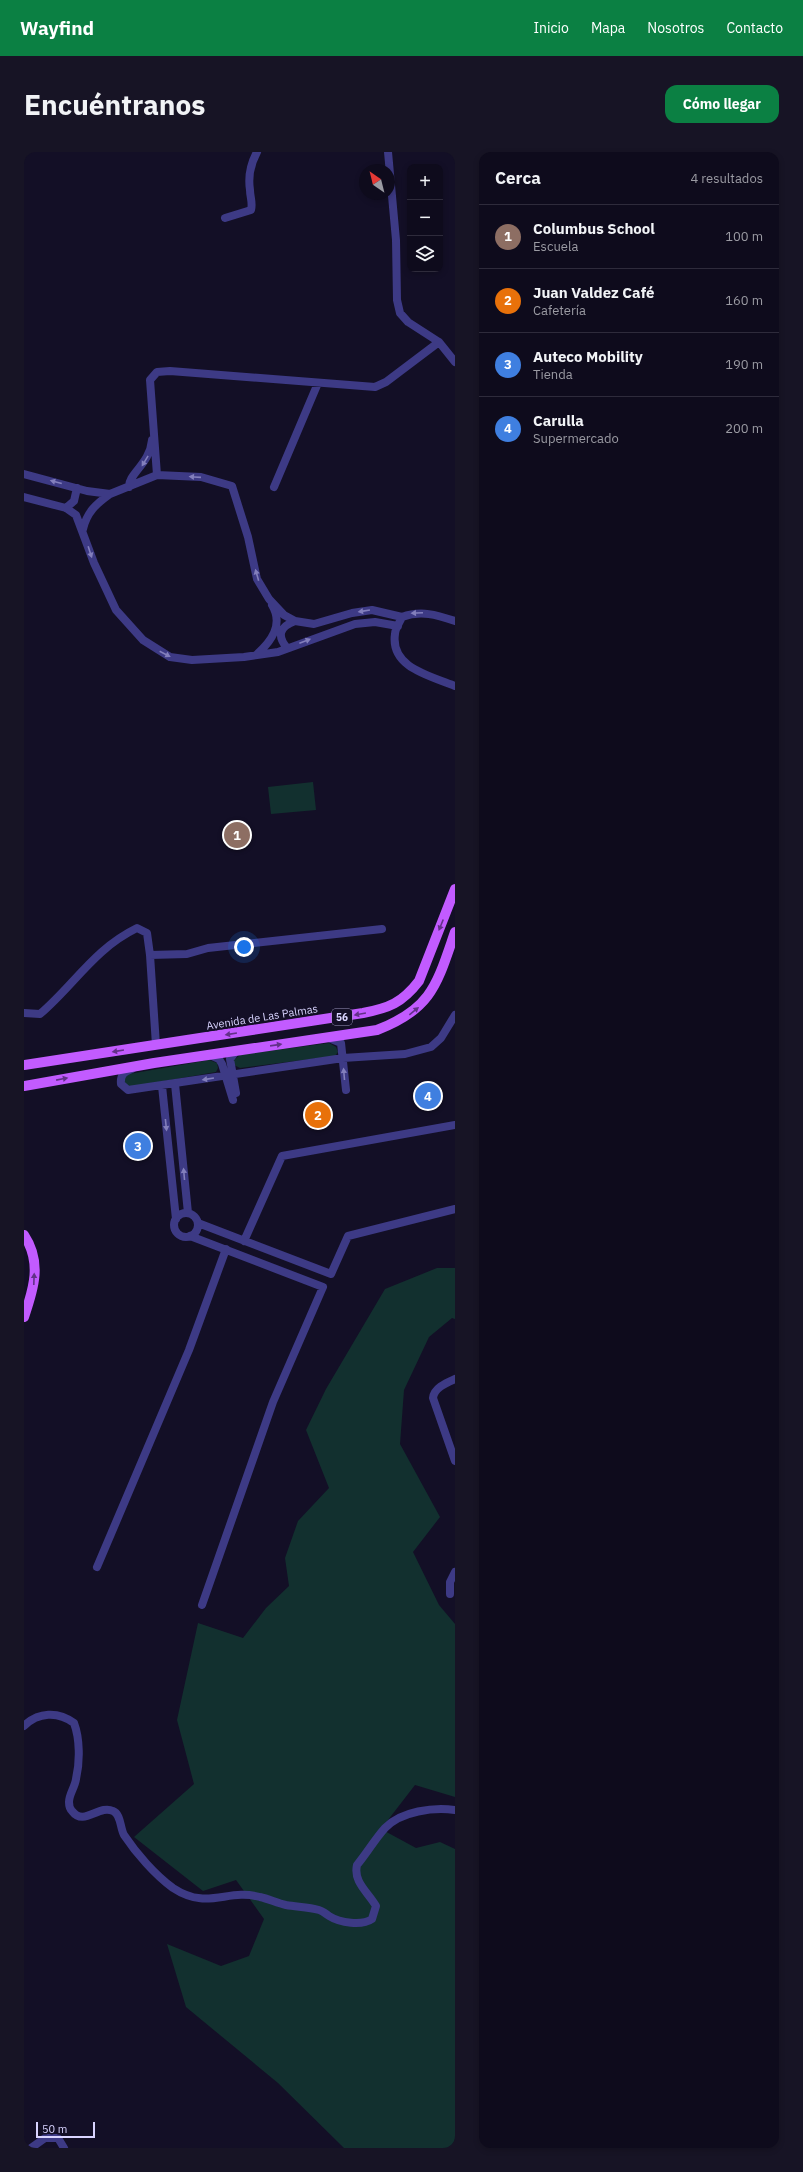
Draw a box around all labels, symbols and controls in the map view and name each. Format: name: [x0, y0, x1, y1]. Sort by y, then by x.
text: Wayfind: [20, 16, 94, 40]
text: Inicio: [533, 19, 569, 37]
text: Mapa: [591, 19, 625, 37]
text: Nosotros: [647, 19, 704, 37]
text: Contacto: [726, 19, 783, 37]
button: Cómo llegar: [665, 85, 779, 123]
text: Encuéntranos: [24, 86, 205, 123]
north arrow: [359, 164, 395, 200]
map controls: [407, 164, 443, 272]
button: +: [407, 164, 443, 200]
text: Cerca: [495, 167, 541, 189]
text: 4 resultados: [690, 170, 763, 187]
button: −: [407, 200, 443, 236]
text: Columbus School: [533, 219, 655, 238]
text: 1: [504, 228, 512, 245]
text: 100 m: [725, 228, 763, 245]
button: layers: [407, 236, 443, 272]
text: Escuela: [533, 238, 578, 255]
text: Juan Valdez Café: [533, 283, 654, 302]
text: 2: [504, 292, 512, 309]
text: 160 m: [725, 292, 763, 309]
text: Cafetería: [533, 302, 586, 319]
text: Auteco Mobility: [533, 347, 643, 366]
text: 3: [504, 356, 512, 373]
text: 190 m: [725, 356, 763, 373]
text: Tienda: [533, 366, 573, 383]
text: Carulla: [533, 411, 584, 430]
text: 4: [504, 420, 512, 437]
text: 200 m: [725, 420, 763, 437]
text: Supermercado: [533, 430, 619, 447]
one-way arrow: [142, 455, 149, 467]
one-way arrow: [189, 473, 201, 480]
one-way arrow: [50, 479, 62, 485]
one-way arrow: [87, 546, 93, 558]
one-way arrow: [253, 568, 259, 581]
one-way arrow: [358, 608, 370, 614]
one-way arrow: [411, 610, 423, 617]
one-way arrow: [300, 638, 312, 644]
one-way arrow: [159, 651, 170, 657]
pin: 1: [224, 820, 250, 850]
one-way arrow: [437, 920, 443, 932]
your location: [234, 937, 254, 957]
street label: Avenida de Las Palmas: [205, 1001, 319, 1033]
one-way arrow: [408, 1007, 419, 1016]
road number: 56: [332, 1009, 352, 1025]
one-way arrow: [354, 1011, 366, 1017]
one-way arrow: [225, 1031, 237, 1037]
one-way arrow: [270, 1042, 282, 1048]
one-way arrow: [112, 1048, 124, 1054]
one-way arrow: [341, 1068, 348, 1080]
one-way arrow: [56, 1076, 68, 1082]
one-way arrow: [201, 1076, 214, 1082]
pin: 4: [415, 1081, 441, 1111]
pin: 2: [305, 1100, 331, 1130]
one-way arrow: [163, 1119, 169, 1131]
pin: 3: [125, 1131, 151, 1161]
one-way arrow: [181, 1168, 188, 1180]
one-way arrow: [31, 1273, 38, 1285]
scale bar: [36, 2120, 95, 2139]
text: 50 m: [42, 2122, 67, 2136]

